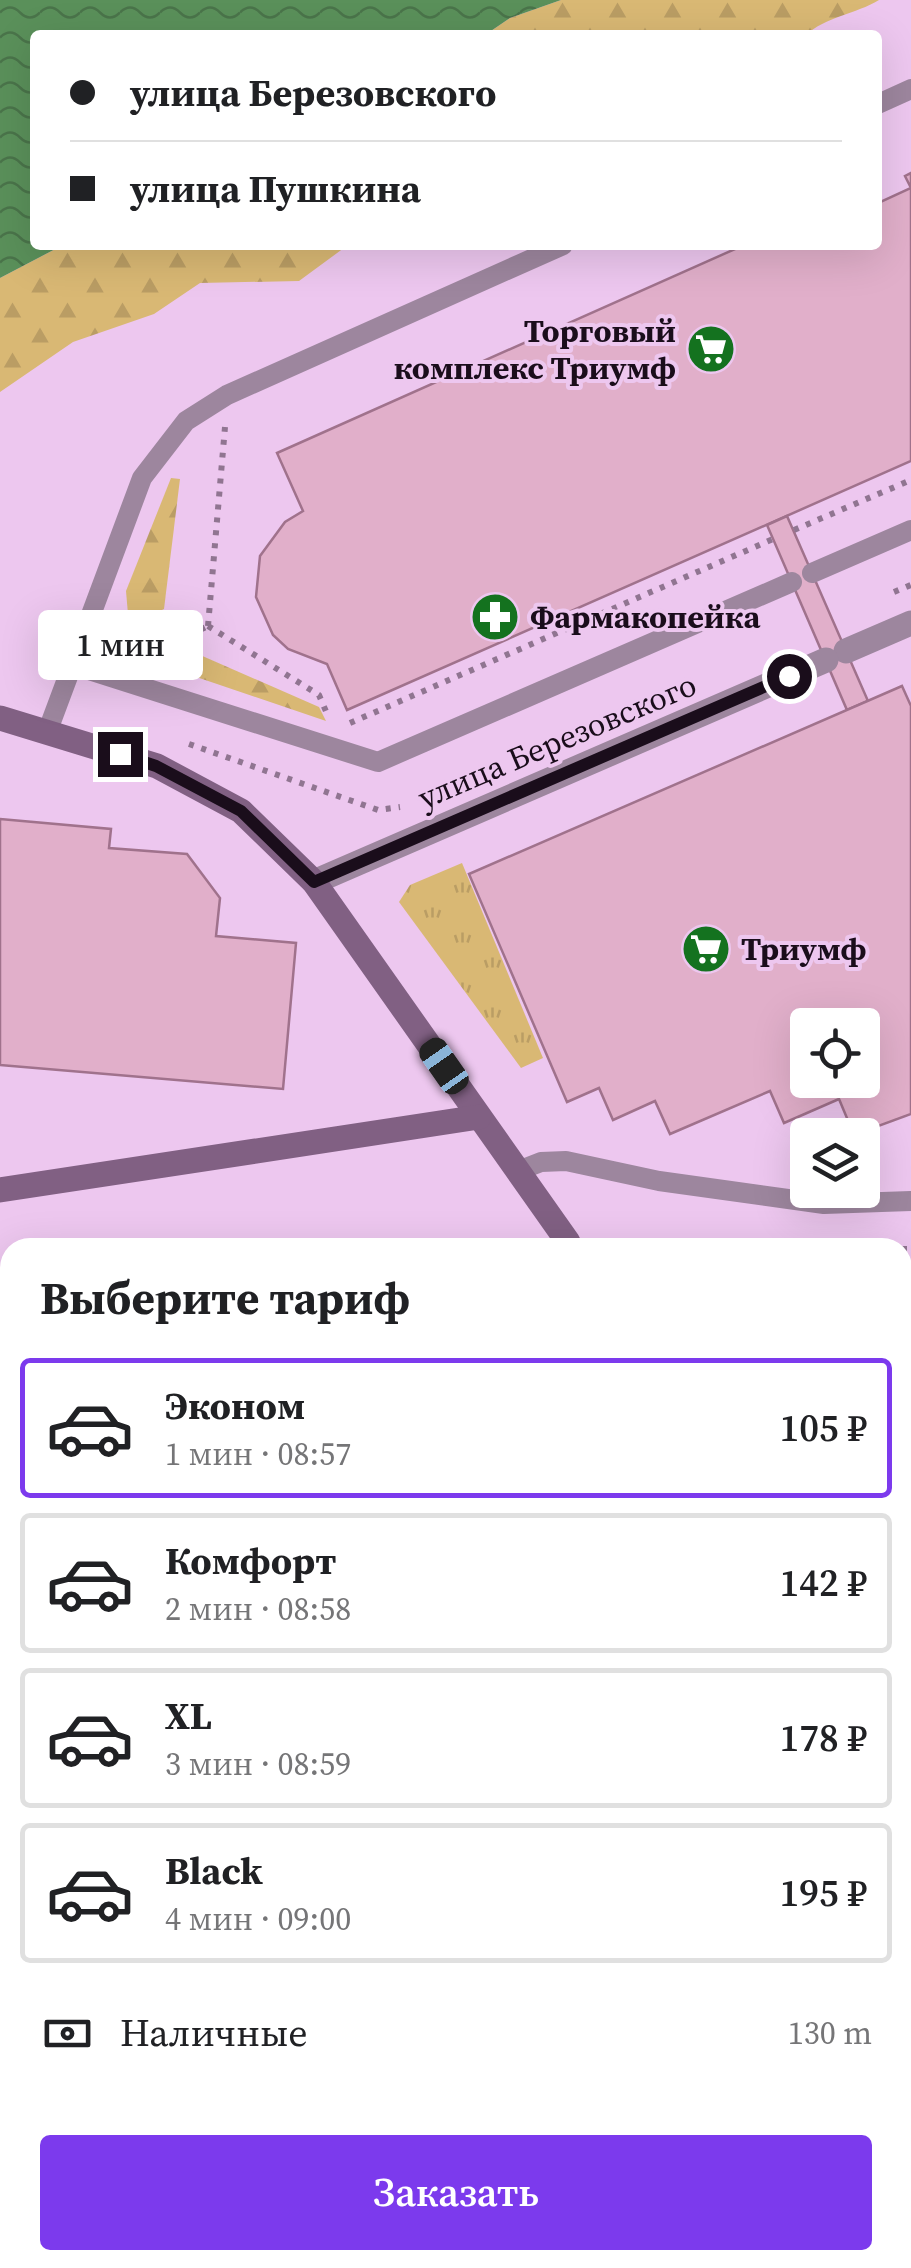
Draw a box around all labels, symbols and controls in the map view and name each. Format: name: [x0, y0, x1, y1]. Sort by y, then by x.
text: улица Березовского: [130, 67, 496, 119]
text: улица Пушкина: [130, 163, 421, 215]
place label: Торговый комплекс Триумф: [394, 309, 676, 390]
supermarket icon: Торговый комплекс Триумф: [685, 323, 737, 375]
pharmacy icon: Фармакопейка: [469, 591, 521, 643]
place label: Фармакопейка: [530, 595, 761, 639]
callout: 1 мин: [38, 609, 202, 679]
text: 1 мин: [76, 623, 165, 667]
route start: [767, 654, 812, 699]
street label: улица Березовского: [411, 662, 703, 820]
route end: [98, 732, 143, 777]
supermarket icon: Триумф: [680, 923, 732, 975]
place label: Триумф: [741, 927, 867, 971]
map controls: [790, 1008, 880, 1208]
button: locate: [790, 1008, 880, 1098]
car: [415, 1033, 473, 1099]
button: layers: [790, 1118, 880, 1208]
text: Выберите тариф: [40, 1267, 410, 1329]
text: Эконом: [165, 1380, 305, 1432]
icon: car: [45, 1383, 135, 1473]
text: 105 ₽: [779, 1402, 867, 1454]
text: 1 мин · 08:57: [165, 1432, 351, 1476]
text: Комфорт: [165, 1535, 336, 1587]
icon: car: [45, 1538, 135, 1628]
text: 142 ₽: [779, 1557, 867, 1609]
text: 2 мин · 08:58: [165, 1587, 351, 1631]
text: XL: [165, 1690, 212, 1742]
icon: car: [45, 1693, 135, 1783]
text: 178 ₽: [779, 1712, 867, 1764]
text: 3 мин · 08:59: [165, 1742, 351, 1786]
text: Black: [165, 1845, 263, 1897]
icon: car: [45, 1848, 135, 1938]
text: 195 ₽: [779, 1867, 867, 1919]
text: 4 мин · 09:00: [165, 1897, 351, 1941]
icon: cash: [40, 2006, 95, 2061]
text: Наличные: [120, 2007, 308, 2059]
text: 130 m: [788, 2011, 872, 2055]
button: Заказать: [40, 2135, 872, 2250]

